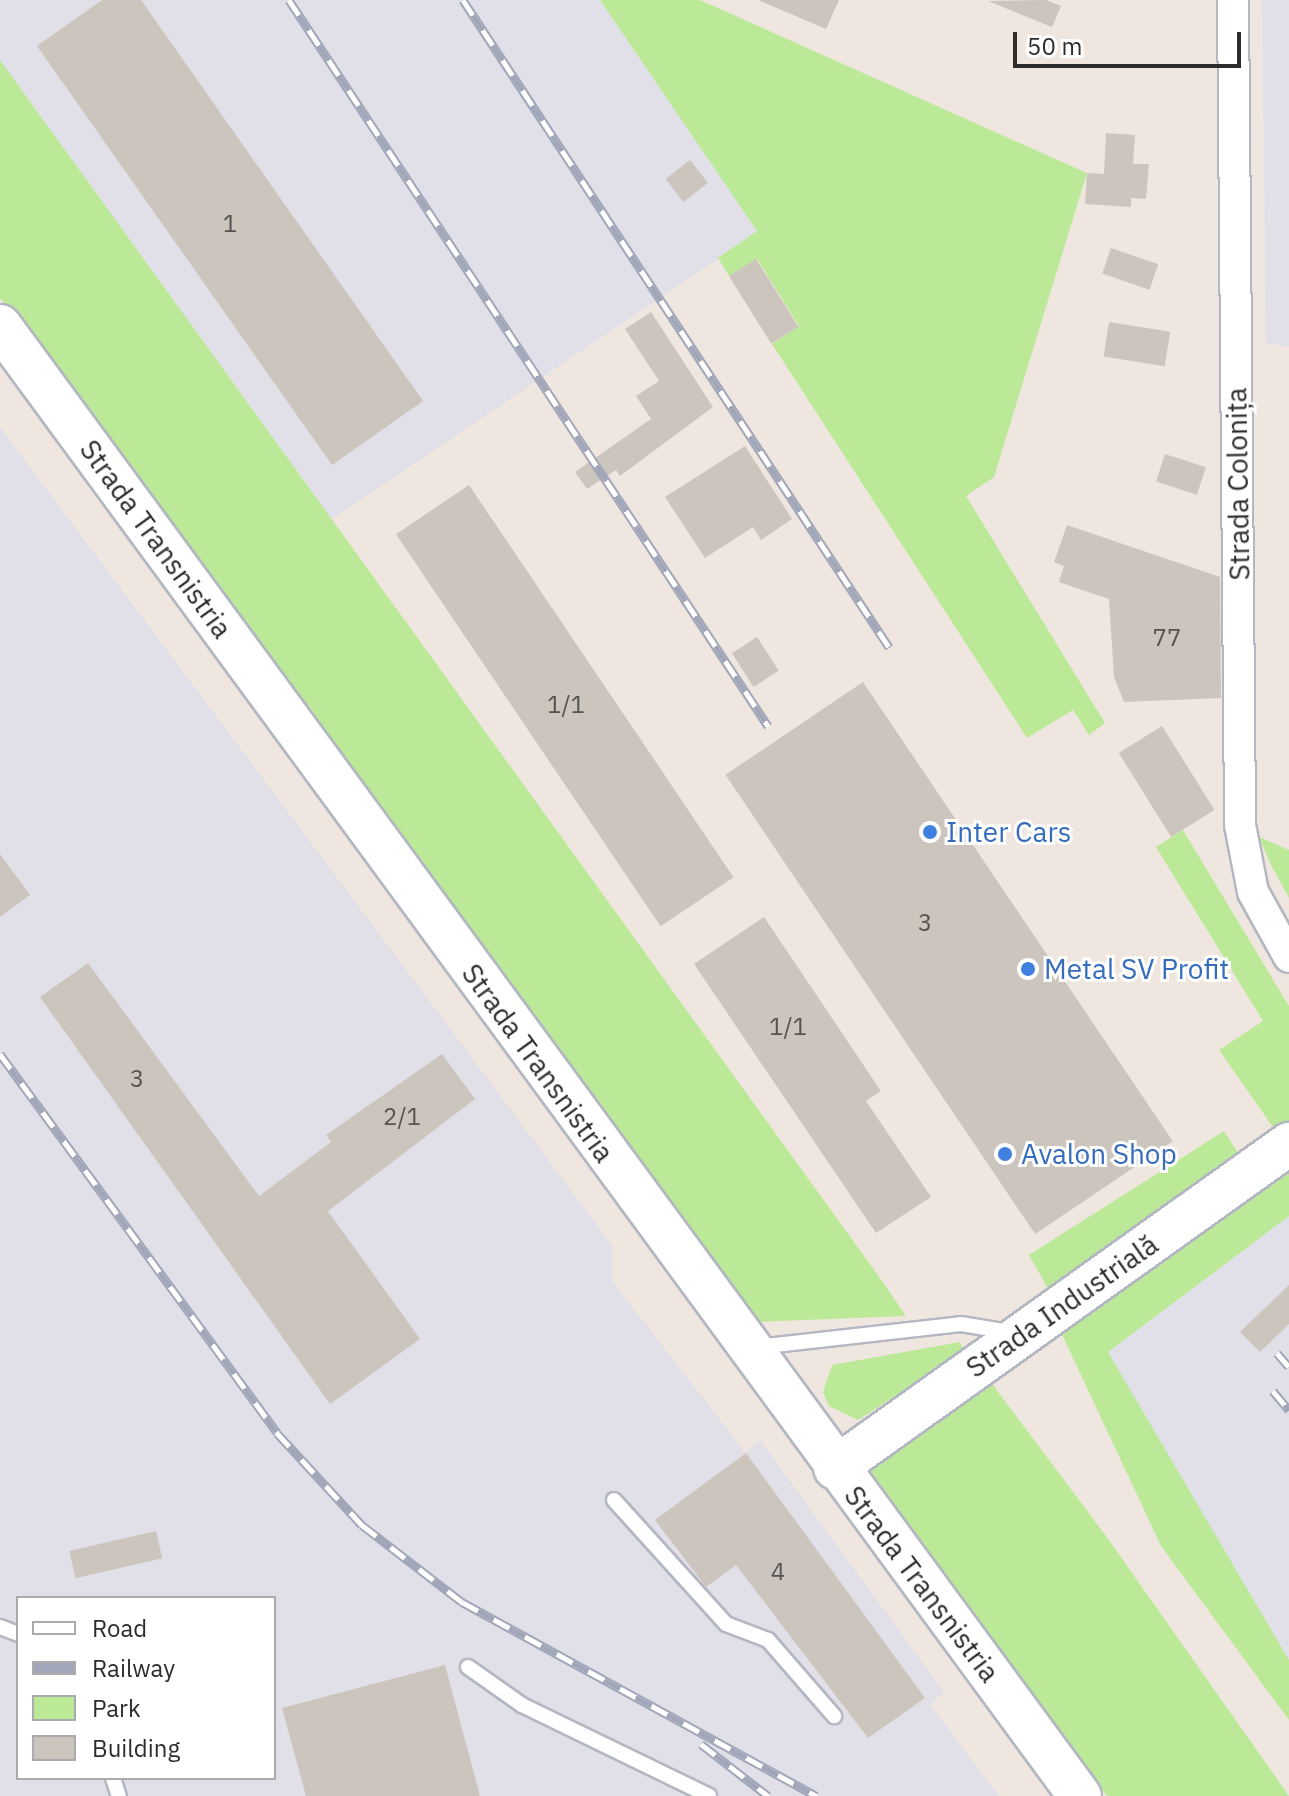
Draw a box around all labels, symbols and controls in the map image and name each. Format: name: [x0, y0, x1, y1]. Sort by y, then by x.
scale bar: [1017, 16, 1245, 66]
text: 50 m: [1027, 30, 1082, 62]
house number: 1: [223, 210, 237, 238]
street label: Strada Colonița: [1220, 387, 1256, 581]
street label: Strada Transnistria: [73, 433, 239, 645]
house number: 77: [1153, 624, 1181, 652]
house number: 1/1: [547, 691, 585, 719]
place label: Inter Cars: [946, 815, 1071, 849]
marker: Inter Cars: [921, 823, 939, 841]
house number: 3: [918, 909, 932, 937]
place label: Metal SV Profit: [1044, 952, 1229, 986]
street label: Strada Transnistria: [455, 957, 621, 1169]
marker: Metal SV Profit: [1019, 960, 1037, 978]
house number: 1/1: [769, 1013, 807, 1041]
house number: 3: [130, 1065, 144, 1093]
house number: 2/1: [383, 1103, 421, 1131]
place label: Avalon Shop: [1021, 1137, 1177, 1171]
marker: Avalon Shop: [996, 1145, 1014, 1163]
street label: Strada Industrială: [960, 1227, 1164, 1385]
street label: Strada Transnistria: [837, 1479, 1007, 1689]
house number: 4: [771, 1558, 785, 1586]
legend: [16, 1596, 276, 1780]
text: Road: [92, 1612, 147, 1644]
text: Railway: [92, 1652, 175, 1684]
text: Park: [92, 1692, 141, 1724]
text: Building: [92, 1732, 180, 1764]

